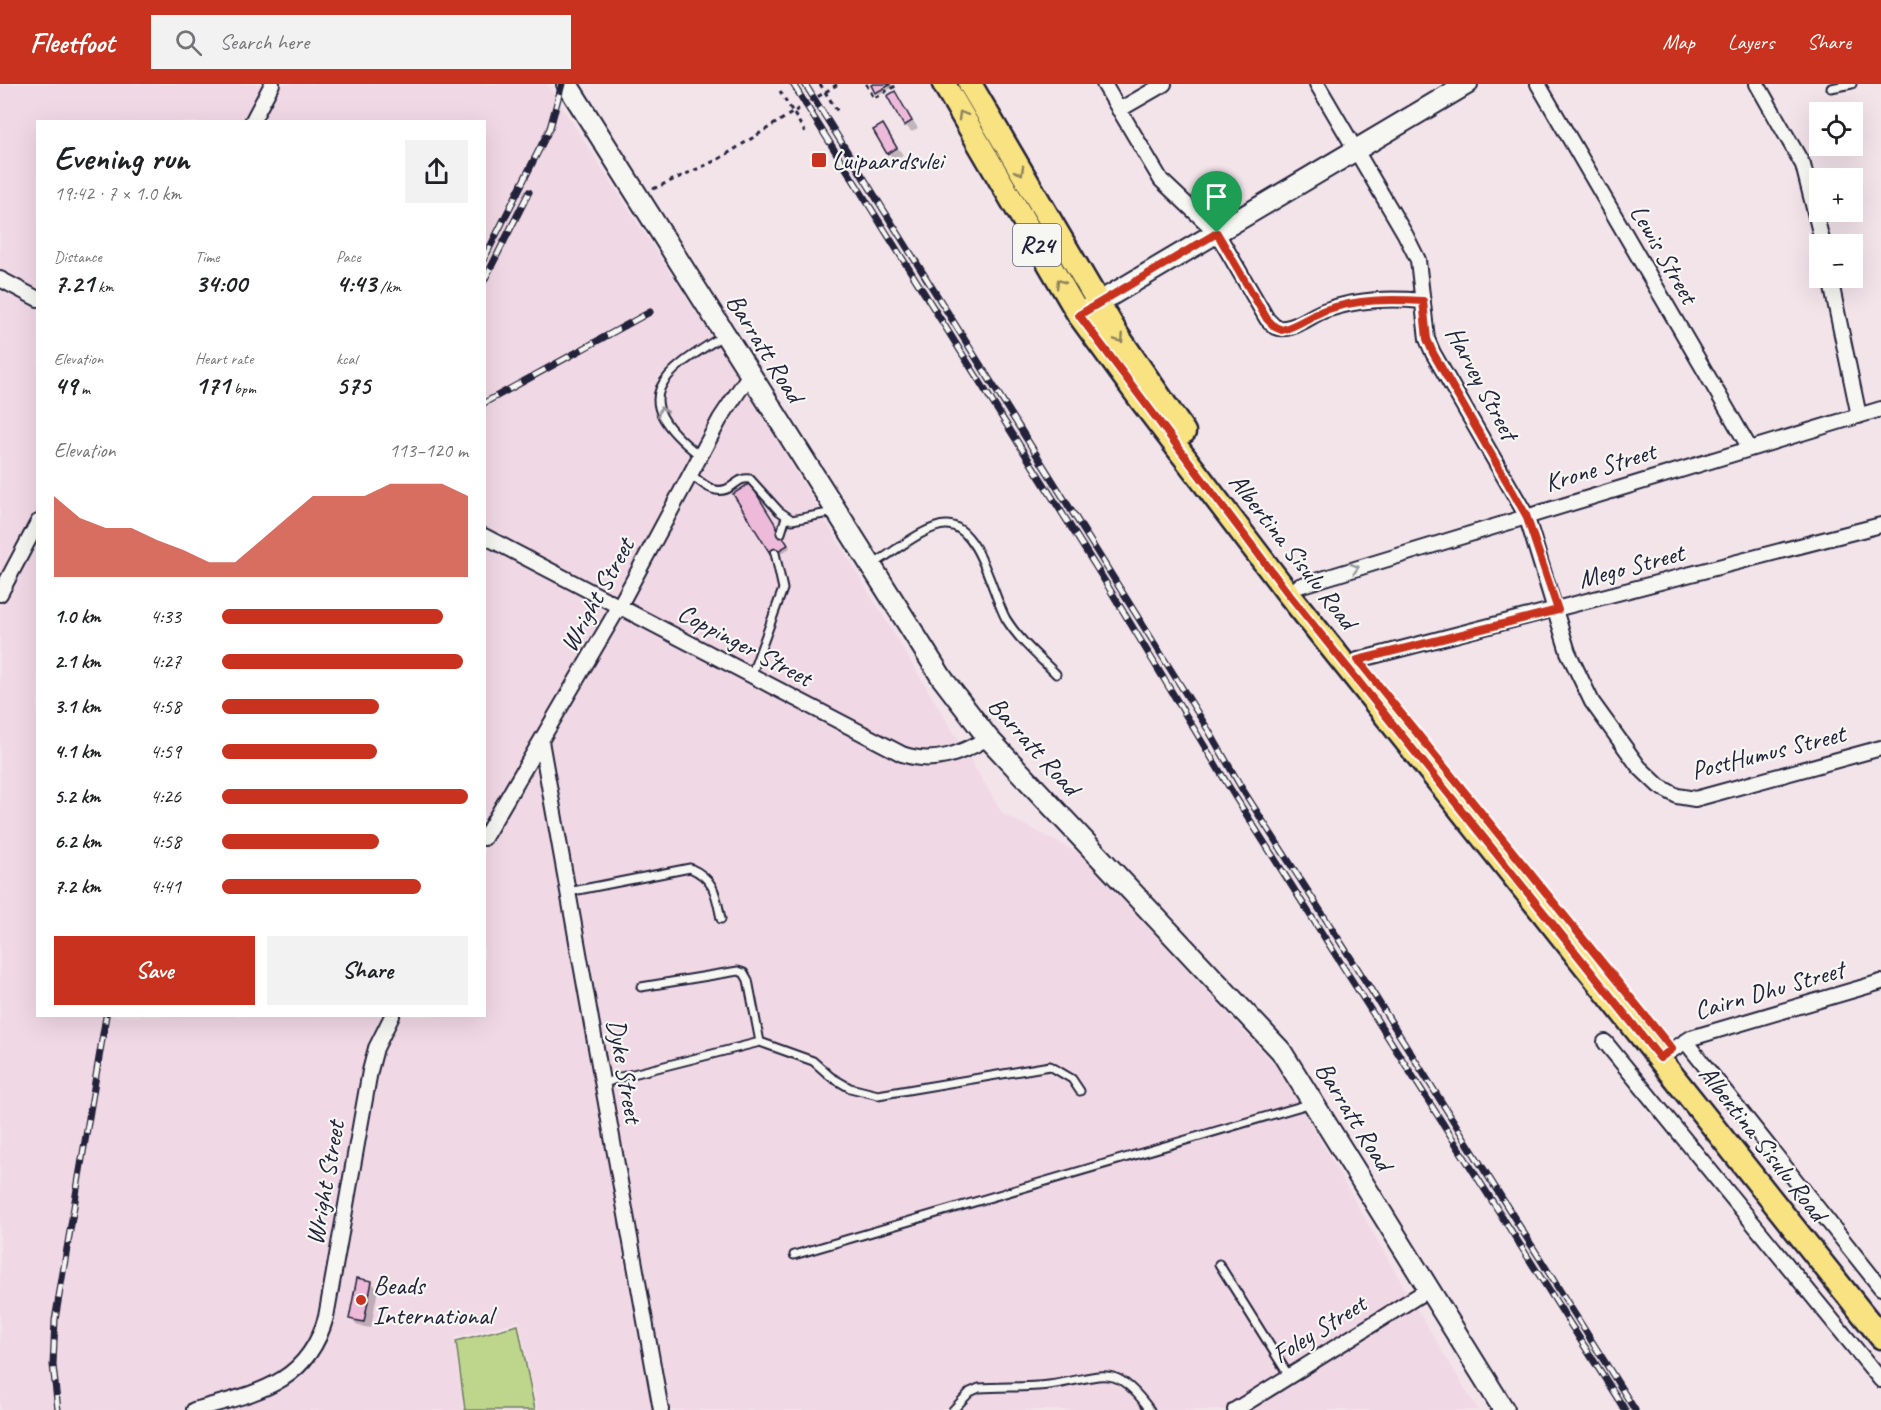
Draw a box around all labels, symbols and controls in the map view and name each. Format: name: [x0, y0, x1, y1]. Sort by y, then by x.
search box: [151, 15, 571, 69]
text: Fleetfoot: [30, 25, 115, 60]
icon: search: [172, 26, 205, 59]
text: Search here: [220, 28, 309, 56]
text: Map: [1662, 29, 1695, 55]
text: Layers: [1728, 29, 1774, 55]
text: Share: [1807, 29, 1851, 55]
map controls: [1809, 102, 1863, 288]
button: locate: [1809, 102, 1863, 156]
one-way arrow: [957, 111, 969, 121]
text: Evening run: [54, 137, 189, 179]
button: share: [405, 140, 468, 203]
place label: Luipaardsvlei: [832, 144, 946, 177]
marker: Luipaardsvlei: [810, 151, 828, 169]
one-way arrow: [1013, 165, 1024, 175]
button: +: [1809, 168, 1863, 222]
pin: [1191, 171, 1242, 233]
icon: arrive: [1200, 180, 1233, 213]
text: 19:42 · 7 × 1.0 km: [54, 181, 181, 206]
street label: Lewis Street: [1622, 199, 1707, 312]
road number: R24: [1013, 224, 1061, 266]
button: −: [1809, 234, 1863, 288]
text: Distance: [54, 247, 102, 267]
text: Time: [195, 247, 219, 267]
text: Pace: [336, 247, 361, 267]
text: 7.21: [54, 267, 94, 300]
text: 34:00: [195, 267, 247, 300]
text: 4:43: [336, 267, 376, 300]
text: km: [94, 277, 114, 297]
text: /km: [376, 277, 401, 297]
one-way arrow: [1055, 279, 1067, 289]
street label: Barratt Road: [719, 288, 813, 412]
street label: Harvey Street: [1438, 320, 1527, 449]
one-way arrow: [1113, 332, 1124, 343]
text: Elevation: [54, 349, 103, 369]
text: Heart rate: [195, 349, 253, 369]
text: kcal: [336, 349, 357, 369]
text: 49: [54, 369, 77, 402]
text: 171: [195, 369, 230, 402]
text: 575: [336, 369, 370, 402]
text: m: [77, 379, 90, 399]
text: bpm: [230, 379, 256, 399]
one-way arrow: [657, 407, 670, 417]
street label: Krone Street: [1541, 434, 1662, 499]
text: Elevation: [54, 438, 116, 463]
text: 113–120 m: [389, 438, 468, 463]
street label: Albertina Sisulu Road: [1222, 466, 1367, 639]
street label: Wright Street: [552, 530, 643, 658]
street label: Mego Street: [1575, 535, 1690, 596]
one-way arrow: [1349, 563, 1360, 576]
street label: Coppinger Street: [672, 596, 820, 695]
text: 1.0 km: [54, 604, 101, 629]
text: 4:33: [150, 604, 181, 629]
text: 2.1 km: [54, 649, 101, 674]
text: 4:27: [150, 649, 181, 674]
street label: Barratt Road: [981, 690, 1090, 805]
text: 3.1 km: [54, 694, 101, 719]
text: 4:58: [150, 694, 181, 719]
street label: PostHumus Street: [1688, 716, 1851, 787]
text: 4.1 km: [54, 739, 101, 764]
text: 4:59: [150, 739, 181, 764]
text: 5.2 km: [54, 784, 100, 809]
text: 4:26: [150, 784, 181, 809]
text: 6.2 km: [54, 829, 101, 854]
text: 4:58: [150, 829, 181, 854]
text: 7.2 km: [54, 874, 100, 899]
text: 4:41: [150, 874, 181, 899]
button: Save: [54, 936, 255, 1005]
button: Share: [267, 936, 468, 1005]
street label: Cairn Dhu Street: [1690, 952, 1851, 1027]
street label: Dyke Street: [600, 1017, 651, 1128]
street label: Barratt Road: [1308, 1056, 1402, 1180]
street label: Albertina Sisulu Road: [1692, 1058, 1837, 1231]
street label: Wright Street: [298, 1116, 353, 1247]
place label: Beads International: [373, 1269, 497, 1332]
street label: Foley Street: [1266, 1286, 1374, 1371]
marker: Beads International: [354, 1293, 368, 1307]

